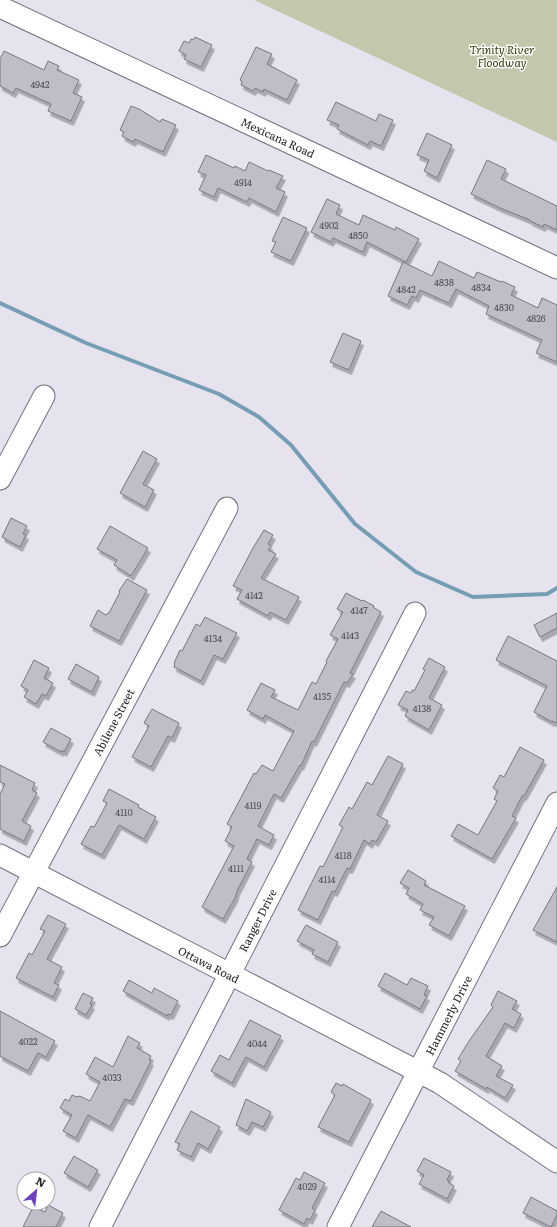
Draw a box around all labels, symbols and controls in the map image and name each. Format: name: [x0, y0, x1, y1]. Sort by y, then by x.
park label: Trinity River Floodway: [470, 41, 534, 70]
house number: 4942: [30, 77, 50, 91]
street label: Mexicana Road: [238, 113, 318, 161]
house number: 4914: [234, 175, 252, 189]
house number: 4902: [319, 218, 339, 232]
house number: 4850: [348, 228, 368, 242]
house number: 4838: [434, 275, 454, 289]
house number: 4834: [471, 280, 491, 294]
house number: 4842: [396, 282, 416, 296]
house number: 4830: [494, 300, 514, 314]
house number: 4826: [526, 311, 546, 325]
house number: 4142: [245, 588, 263, 602]
house number: 4147: [350, 603, 368, 617]
house number: 4143: [341, 628, 359, 642]
house number: 4134: [204, 631, 222, 645]
street label: Abilene Street: [89, 685, 138, 758]
house number: 4135: [313, 689, 331, 703]
house number: 4138: [413, 701, 431, 715]
house number: 4119: [245, 798, 262, 812]
house number: 4110: [115, 805, 133, 819]
house number: 4118: [334, 848, 352, 862]
house number: 4111: [228, 861, 244, 875]
house number: 4114: [319, 872, 335, 886]
street label: Ranger Drive: [234, 885, 280, 954]
street label: Ottawa Road: [176, 942, 243, 986]
street label: Hammerly Drive: [421, 972, 475, 1058]
house number: 4022: [18, 1034, 38, 1048]
house number: 4044: [247, 1036, 267, 1050]
house number: 4033: [102, 1070, 122, 1084]
north arrow: [16, 1171, 56, 1211]
text: N: [33, 1172, 49, 1191]
house number: 4029: [297, 1179, 317, 1193]

